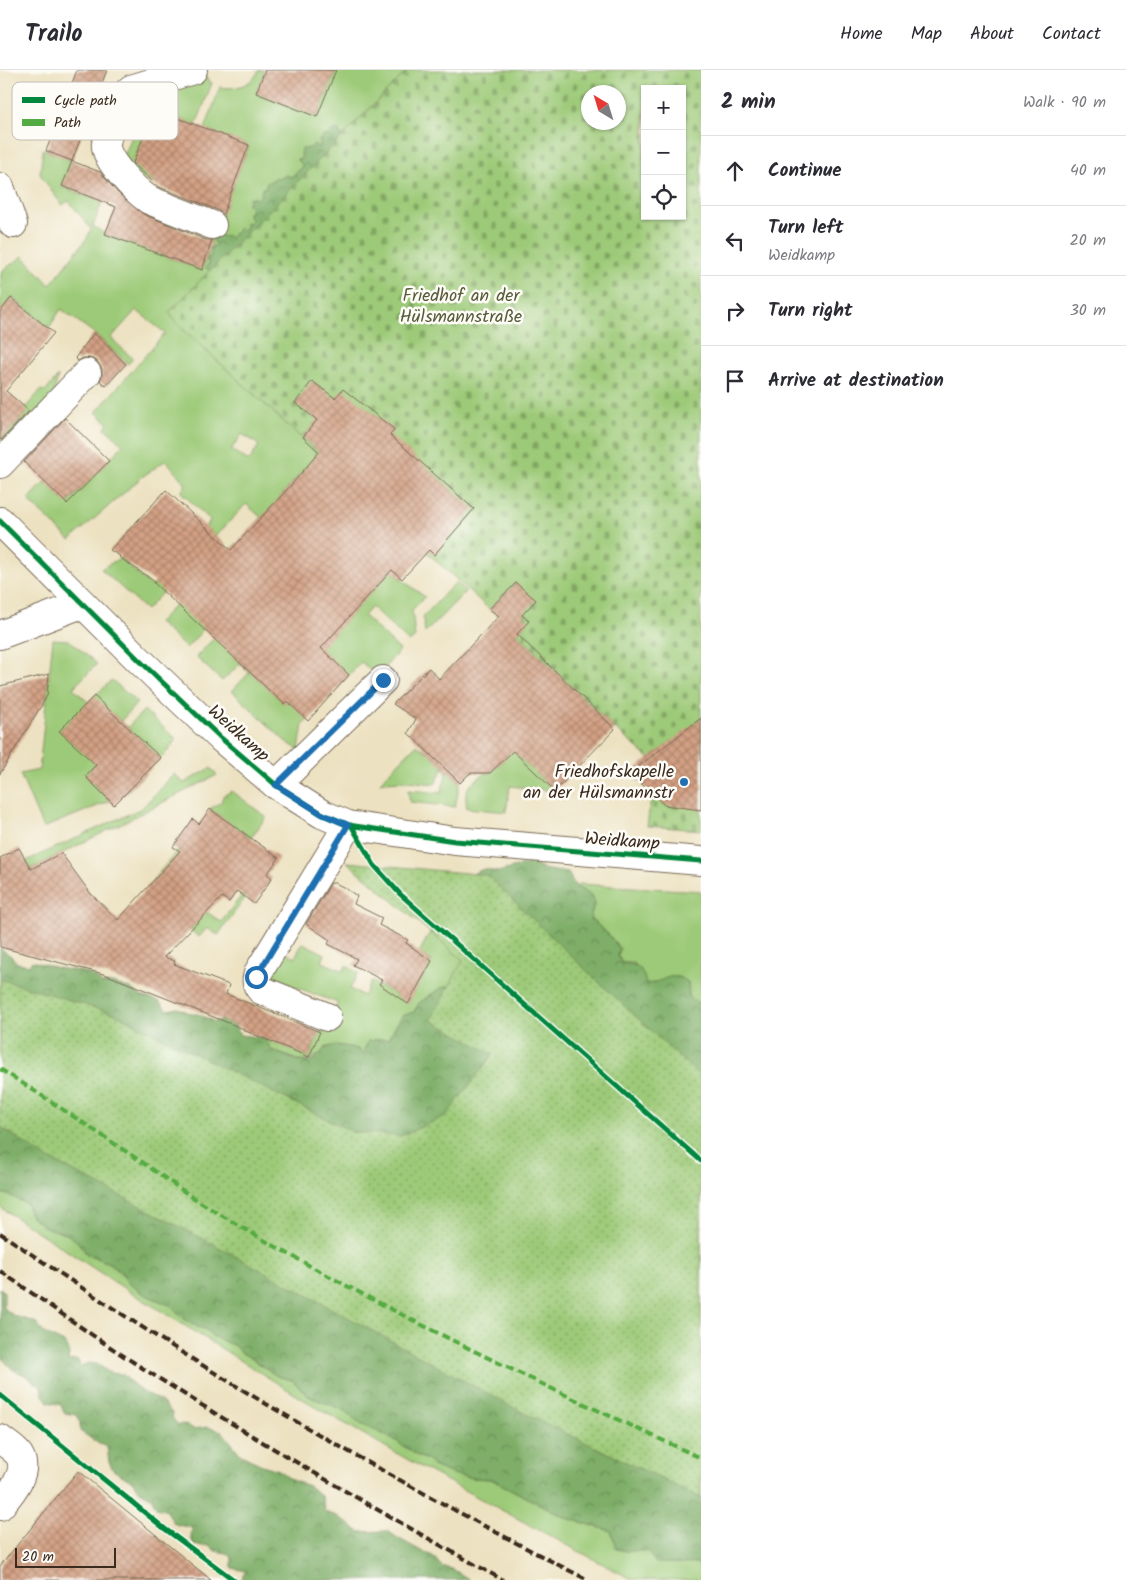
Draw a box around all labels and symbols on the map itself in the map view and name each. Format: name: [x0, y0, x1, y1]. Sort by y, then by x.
legend: [12, 82, 178, 140]
north arrow: [581, 85, 626, 130]
text: Cycle path: [54, 90, 117, 112]
text: Path: [54, 112, 81, 134]
park label: Friedhof an der Hülsmannstraße: [400, 282, 522, 332]
route end: [372, 669, 395, 692]
street label: Weidkamp: [200, 698, 276, 770]
place label: Friedhofskapelle an der Hülsmannstr: [523, 758, 675, 808]
marker: Friedhofskapelle an der Hülsmannstr: [678, 776, 690, 788]
street label: Weidkamp: [583, 825, 661, 859]
route start: [245, 966, 268, 989]
scale bar: [15, 1545, 116, 1568]

